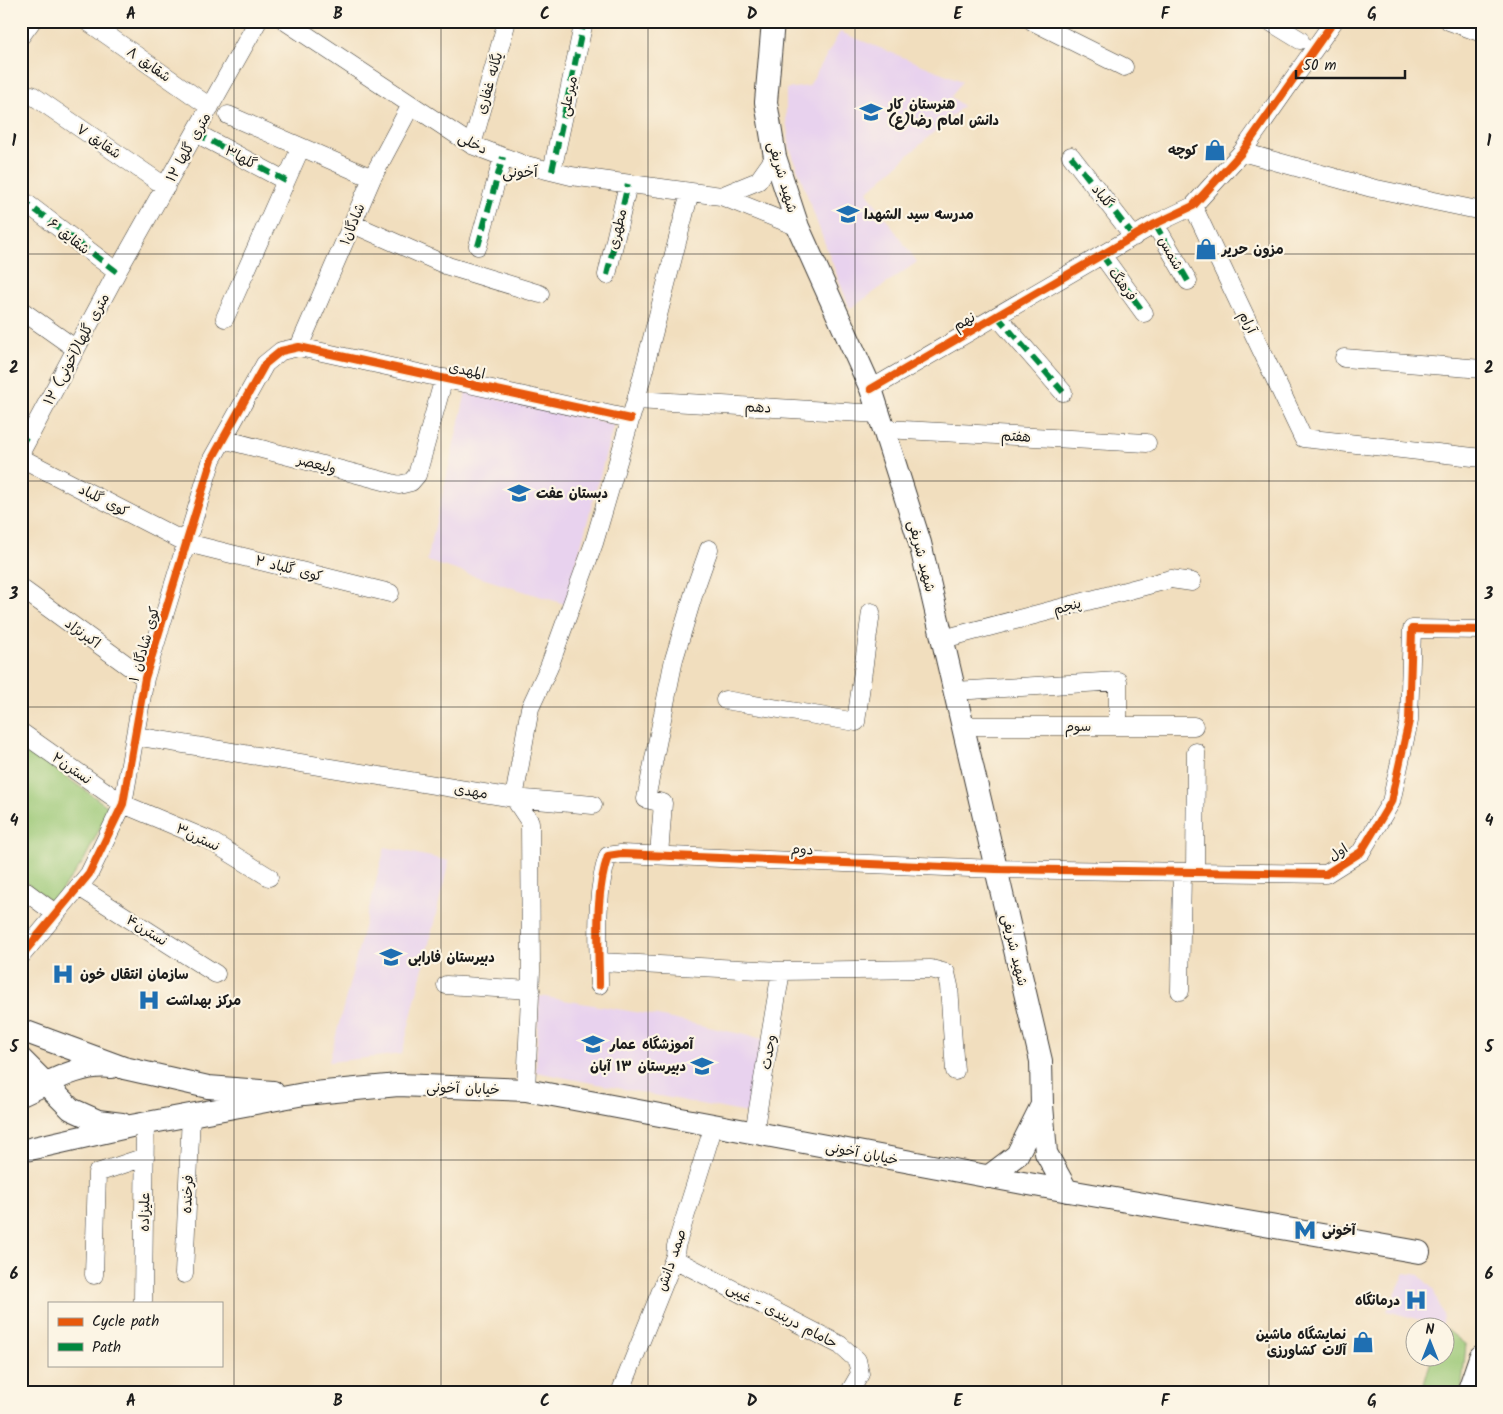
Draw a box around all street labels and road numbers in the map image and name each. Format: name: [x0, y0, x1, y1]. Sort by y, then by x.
street label: شقایق ۸: [122, 41, 175, 88]
street label: یگانه غفاری: [471, 50, 509, 117]
street label: میرعلی: [554, 74, 584, 118]
street label: ۱۲ متری گلها: [161, 109, 217, 186]
street label: شقایق ۷: [72, 119, 125, 165]
street label: دخلی: [454, 127, 491, 161]
street label: شهید شریفی: [761, 139, 803, 216]
street label: گلها۳: [220, 140, 261, 176]
street label: گلباد: [1086, 180, 1119, 213]
street label: شادگان۱: [334, 200, 372, 249]
street label: مطهری: [603, 207, 633, 252]
street label: شقایق ۶: [42, 213, 94, 260]
street label: شمس: [1152, 233, 1188, 274]
street label: فرهنگ: [1102, 263, 1142, 306]
street label: ۱۲ متری گلها(آخونی): [38, 290, 116, 409]
street label: نهم: [949, 307, 980, 337]
street label: آرام: [1232, 308, 1262, 338]
street label: المهدی: [446, 356, 487, 386]
street label: دهم: [744, 396, 772, 420]
street label: هفتم: [1000, 425, 1031, 449]
street label: ولیعصر: [294, 449, 339, 481]
street label: کوی گلباد: [75, 479, 133, 523]
street label: شهید شریفی: [901, 518, 941, 594]
street label: کوی گلباد ۲: [253, 550, 325, 588]
street label: پنجم: [1051, 593, 1084, 621]
street label: کوی شادگان ۱: [124, 604, 166, 685]
street label: اکبرنژاد: [60, 613, 105, 654]
street label: سوم: [1065, 716, 1091, 738]
street label: نسترن۲: [47, 747, 96, 791]
street label: مهدی: [452, 778, 489, 806]
street label: نسترن۳: [172, 818, 223, 858]
street label: اول: [1324, 838, 1353, 867]
street label: دوم: [790, 839, 814, 861]
street label: نسترن۴: [121, 910, 171, 952]
street label: شهید شریفی: [995, 912, 1033, 988]
street label: وحدت: [755, 1033, 783, 1071]
street label: خیابان آخونی: [426, 1077, 500, 1101]
street label: خیابان آخونی: [824, 1136, 900, 1172]
street label: فرخنده: [176, 1174, 200, 1214]
street label: علیزاده: [134, 1192, 156, 1232]
street label: صمد دانش: [651, 1226, 693, 1294]
street label: حامام دربندی - غیبی: [722, 1277, 841, 1354]

